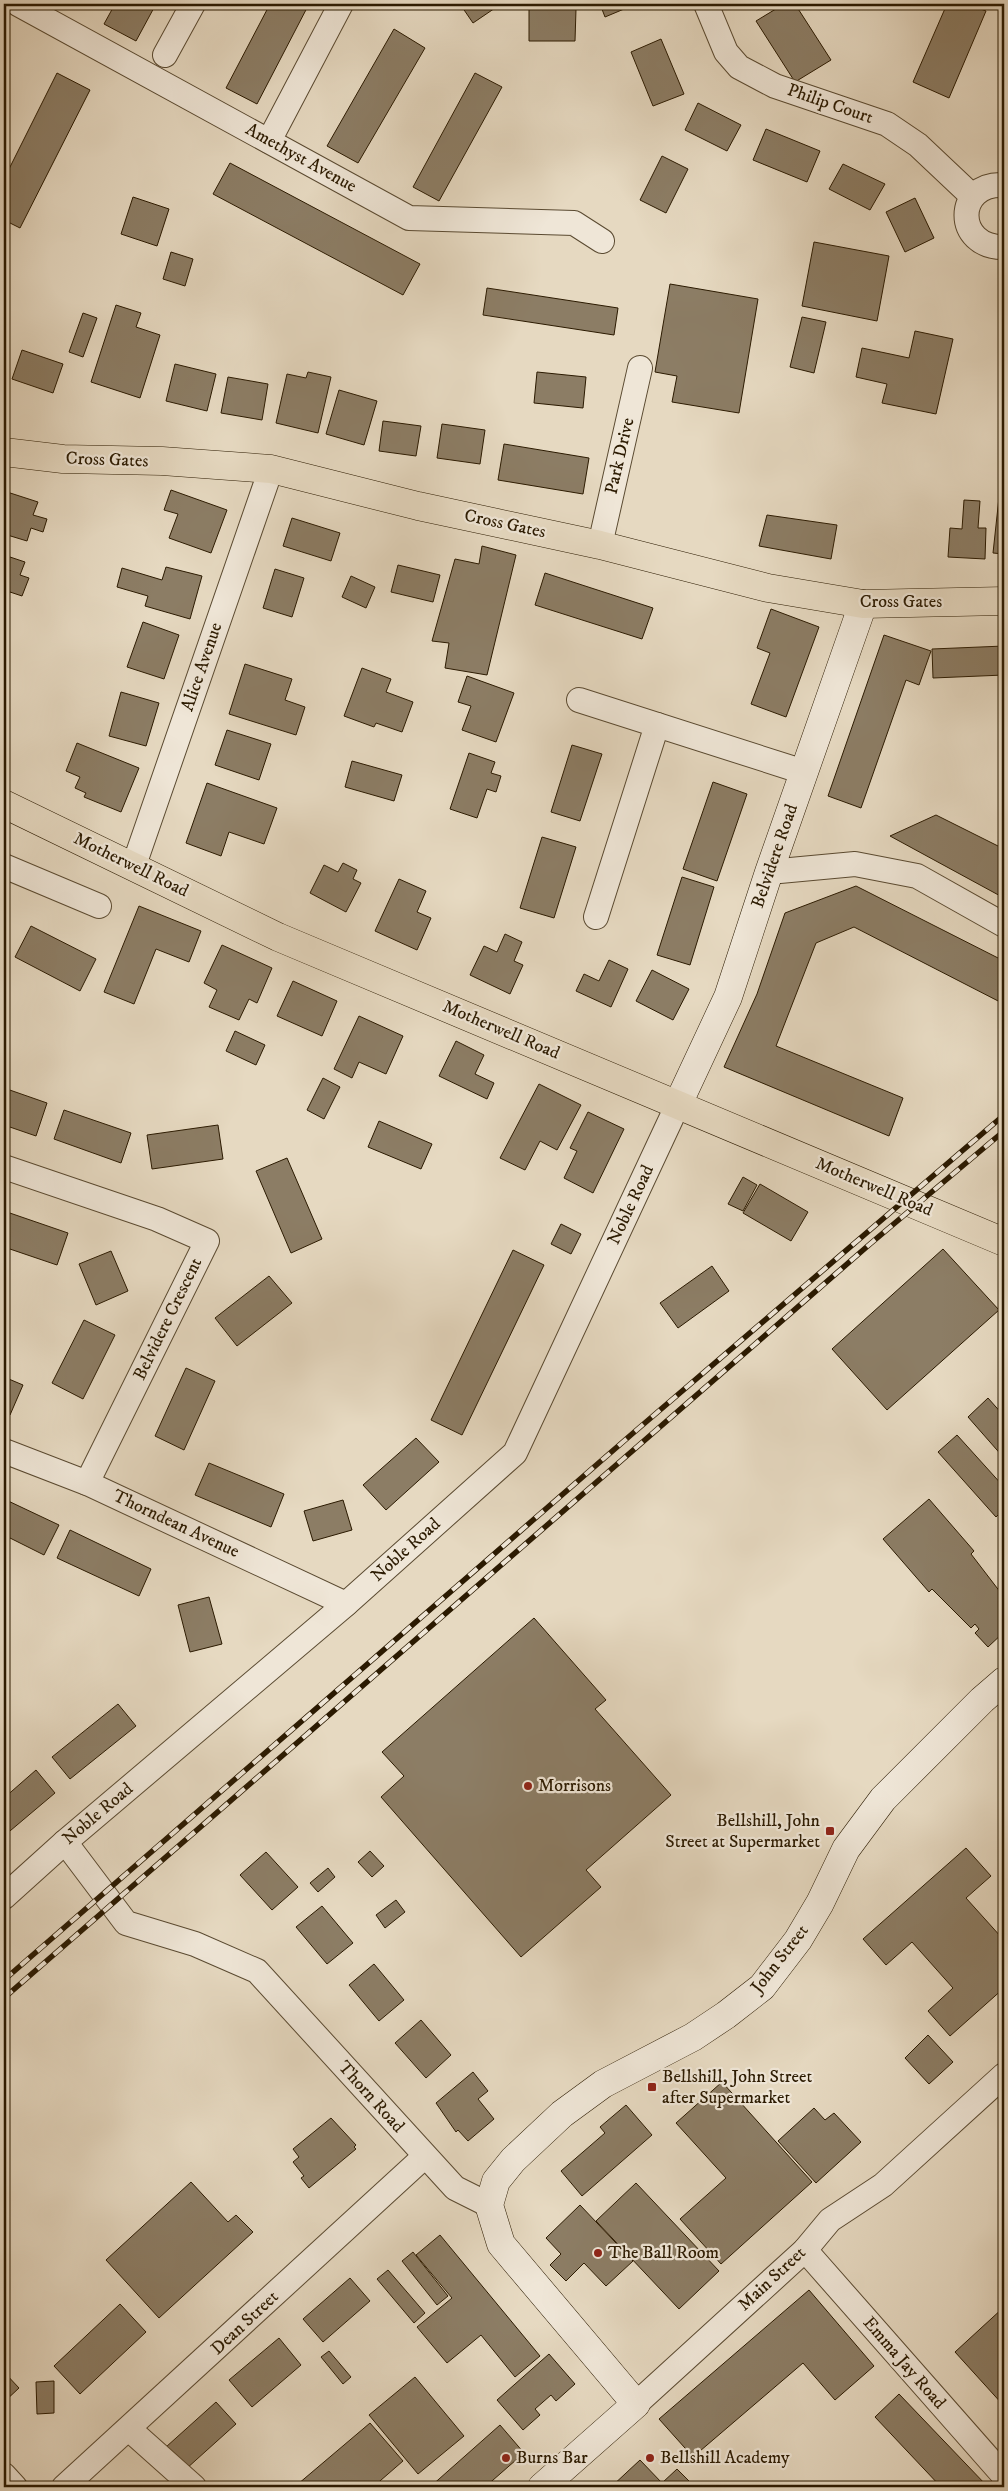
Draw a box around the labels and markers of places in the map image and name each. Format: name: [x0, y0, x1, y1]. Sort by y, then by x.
place label: Morrisons: [538, 1775, 611, 1797]
marker: Morrisons: [522, 1780, 534, 1792]
place label: Bellshill, John Street at Supermarket: [665, 1810, 821, 1853]
marker: Bellshill, John Street at Supermarket: [824, 1825, 836, 1837]
place label: Bellshill, John Street after Supermarket: [662, 2066, 812, 2109]
marker: Bellshill, John Street after Supermarket: [646, 2081, 658, 2093]
place label: The Ball Room: [608, 2242, 719, 2264]
marker: The Ball Room: [592, 2247, 604, 2259]
place label: Burns Bar: [516, 2447, 588, 2469]
place label: Bellshill Academy: [660, 2447, 790, 2469]
marker: Burns Bar: [500, 2452, 512, 2464]
marker: Bellshill Academy: [644, 2452, 656, 2464]

